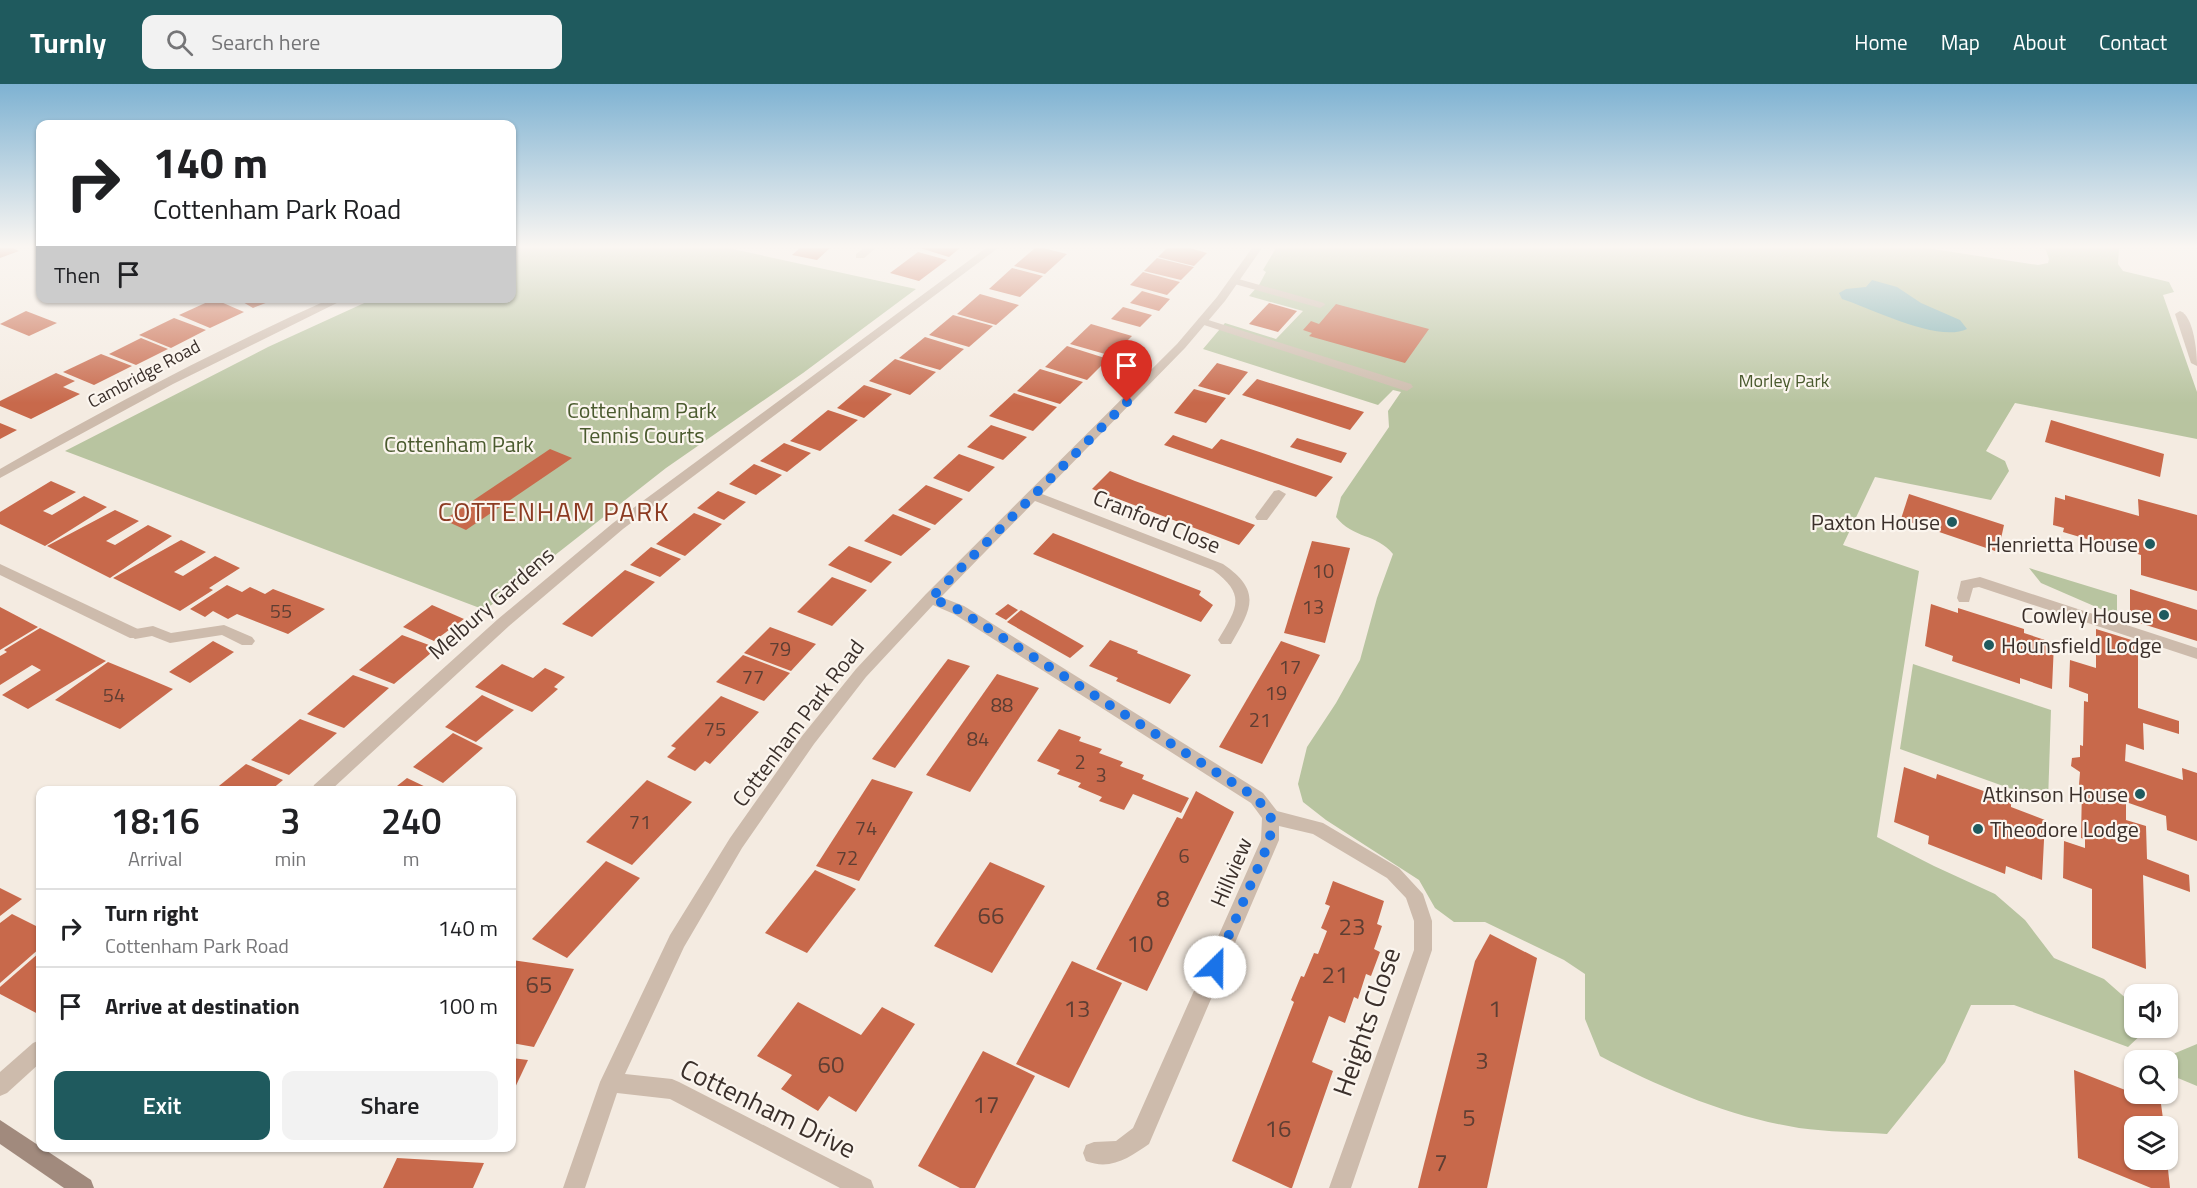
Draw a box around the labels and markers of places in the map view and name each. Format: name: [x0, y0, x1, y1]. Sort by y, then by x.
pin: [1101, 340, 1152, 402]
place label: Paxton House: [1811, 505, 1940, 539]
marker: Paxton House: [1945, 515, 1959, 529]
place label: Henrietta House: [1986, 527, 2138, 561]
marker: Henrietta House: [2143, 537, 2157, 551]
place label: Cowley House: [2021, 598, 2152, 632]
marker: Cowley House: [2157, 608, 2171, 622]
place label: Hounsfield Lodge: [2001, 628, 2162, 662]
marker: Hounsfield Lodge: [1982, 638, 1996, 652]
place label: Atkinson House: [1982, 777, 2128, 811]
marker: Atkinson House: [2133, 787, 2147, 801]
place label: Theodore Lodge: [1990, 812, 2139, 846]
marker: Theodore Lodge: [1971, 822, 1985, 836]

